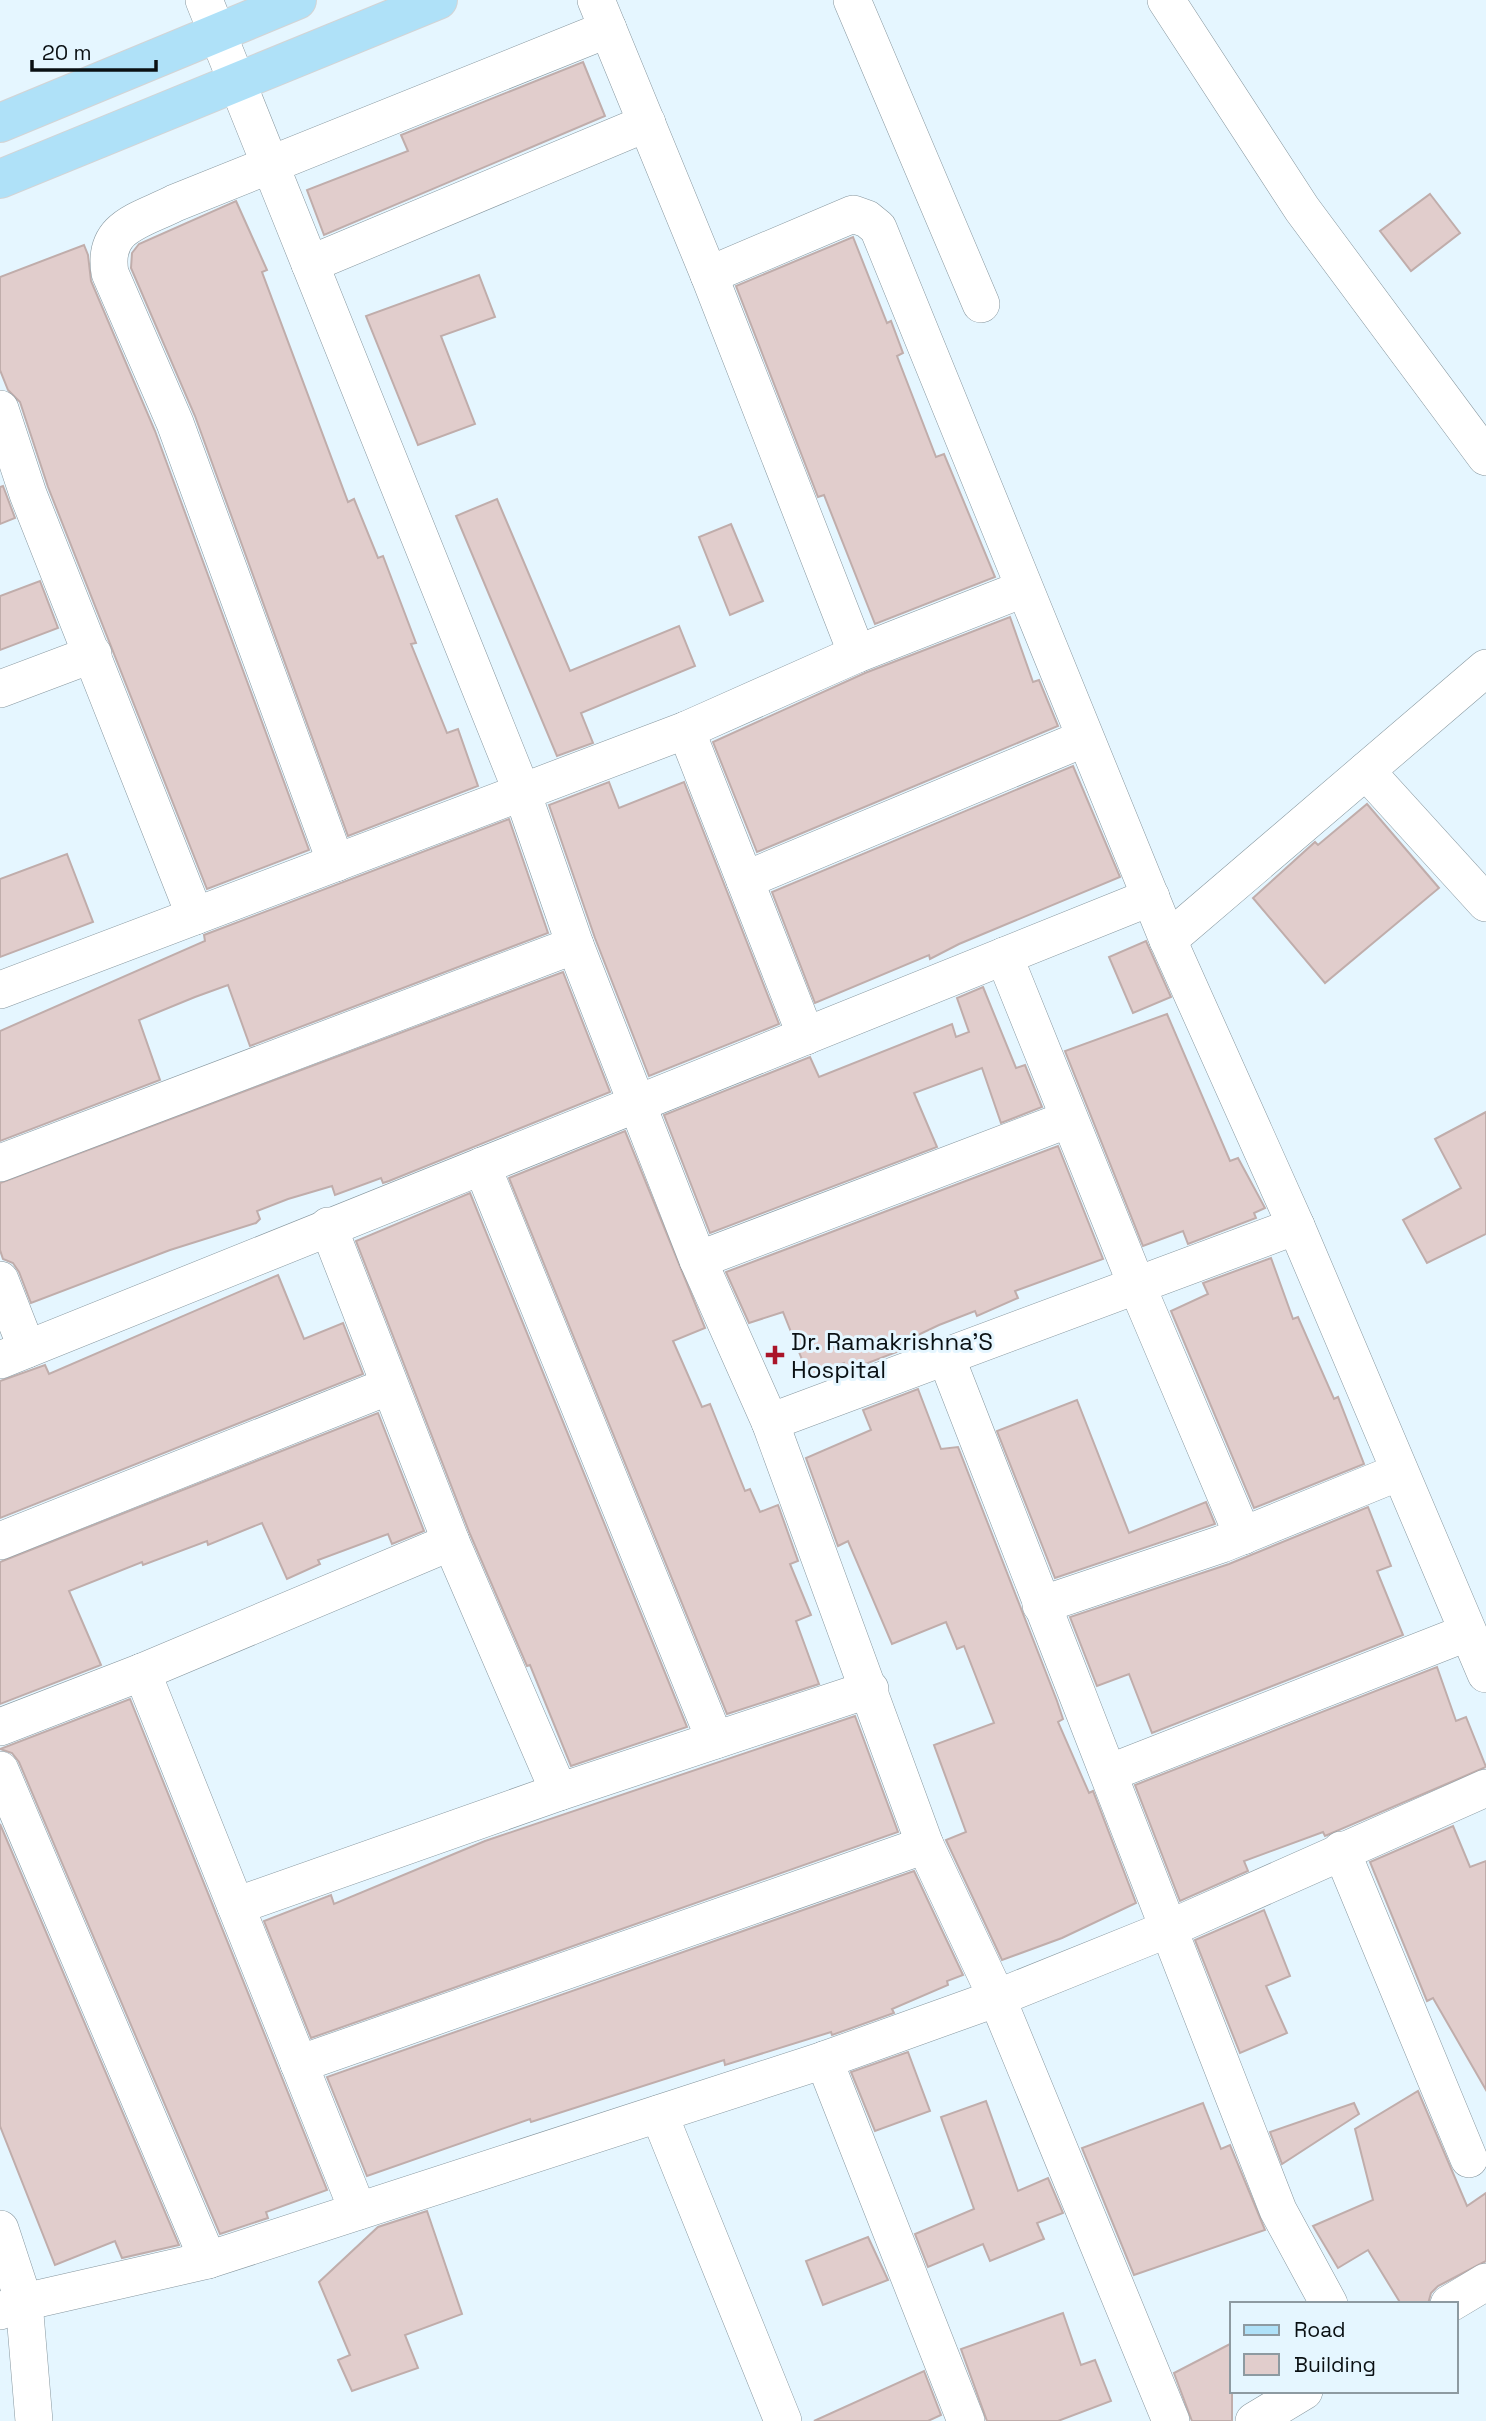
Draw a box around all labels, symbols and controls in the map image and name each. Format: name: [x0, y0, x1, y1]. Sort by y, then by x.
scale bar: [32, 28, 156, 72]
text: 20 m: [42, 39, 92, 66]
place label: Dr. Ramakrishna'S Hospital: [791, 1326, 993, 1385]
marker: Dr. Ramakrishna'S Hospital: [765, 1345, 785, 1365]
legend: [1230, 2302, 1458, 2393]
text: Road: [1294, 2316, 1346, 2343]
text: Building: [1294, 2351, 1376, 2378]

